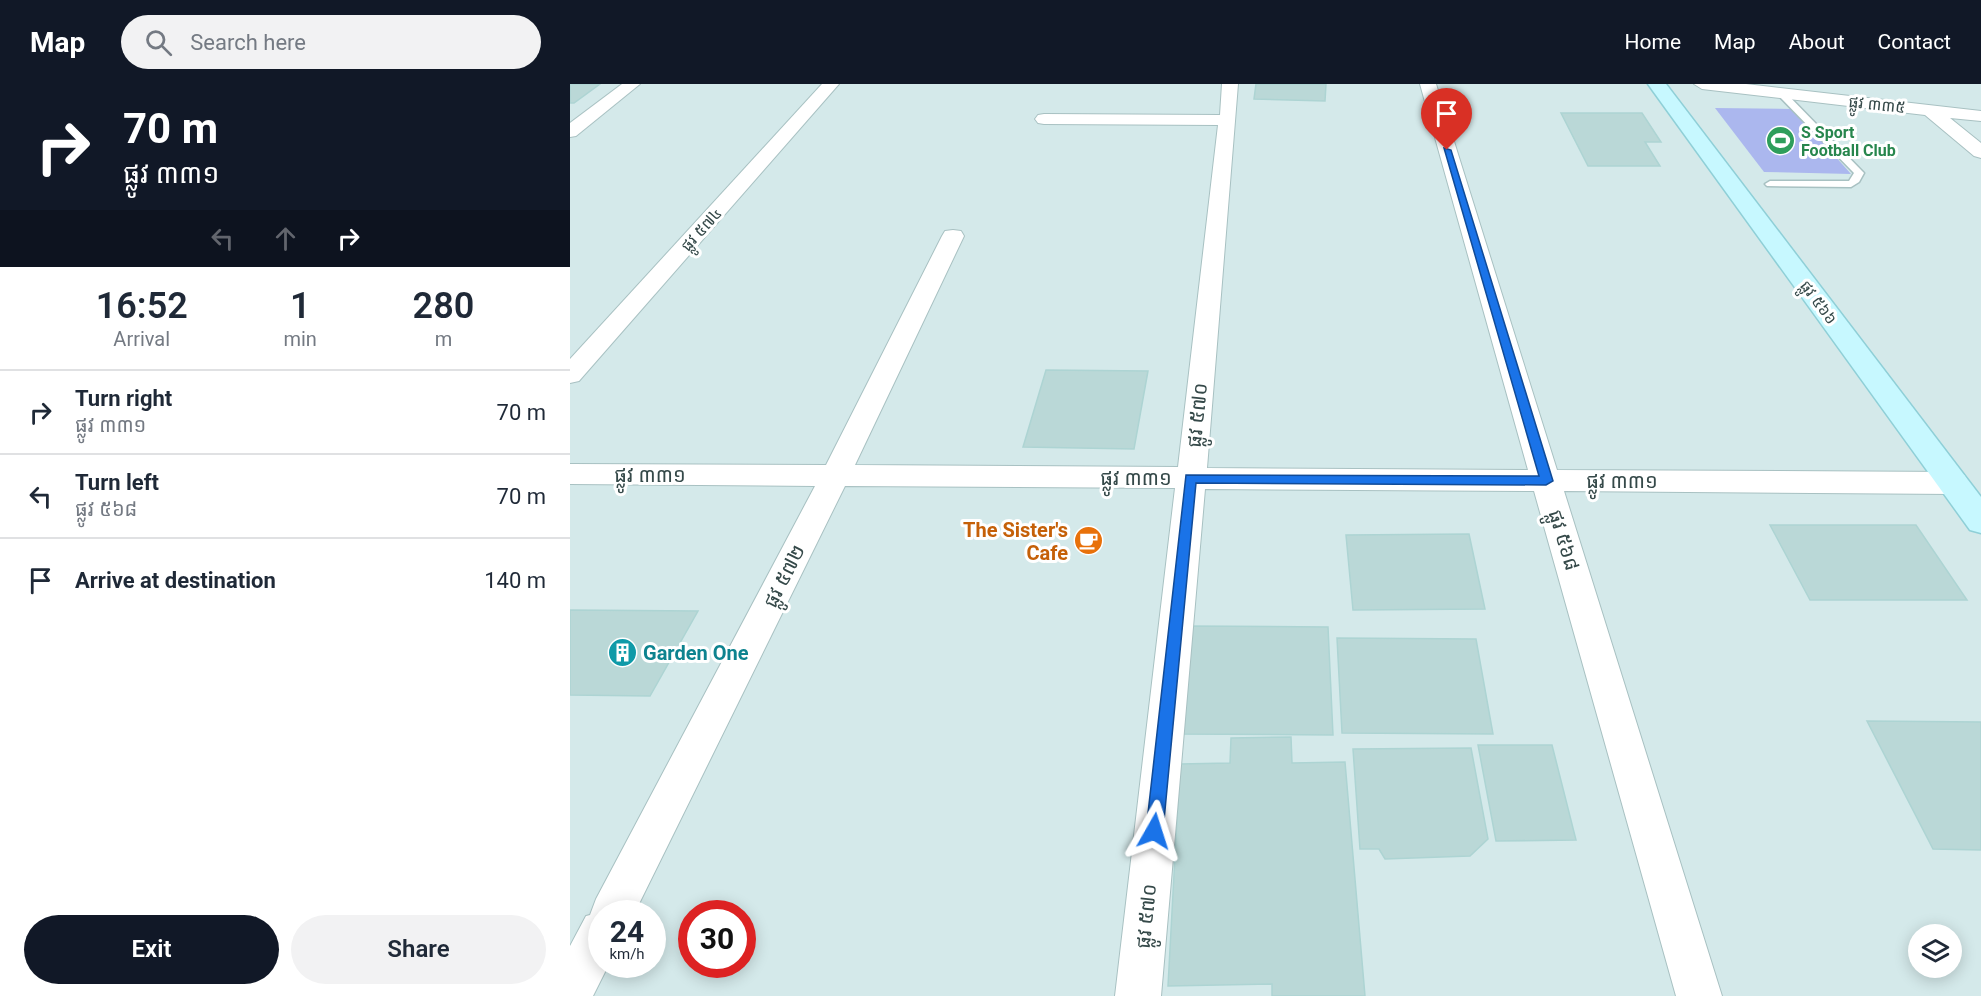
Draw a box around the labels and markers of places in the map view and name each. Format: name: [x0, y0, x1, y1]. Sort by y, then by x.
pin: [1421, 88, 1472, 150]
place label: S Sport Football Club: [1801, 123, 1896, 160]
sports icon: S Sport Football Club: [1764, 125, 1796, 157]
place label: The Sister's Cafe: [963, 518, 1068, 565]
cafe icon: The Sister's Cafe: [1073, 525, 1105, 557]
building icon: Garden One: [606, 637, 638, 669]
place label: Garden One: [643, 641, 749, 665]

